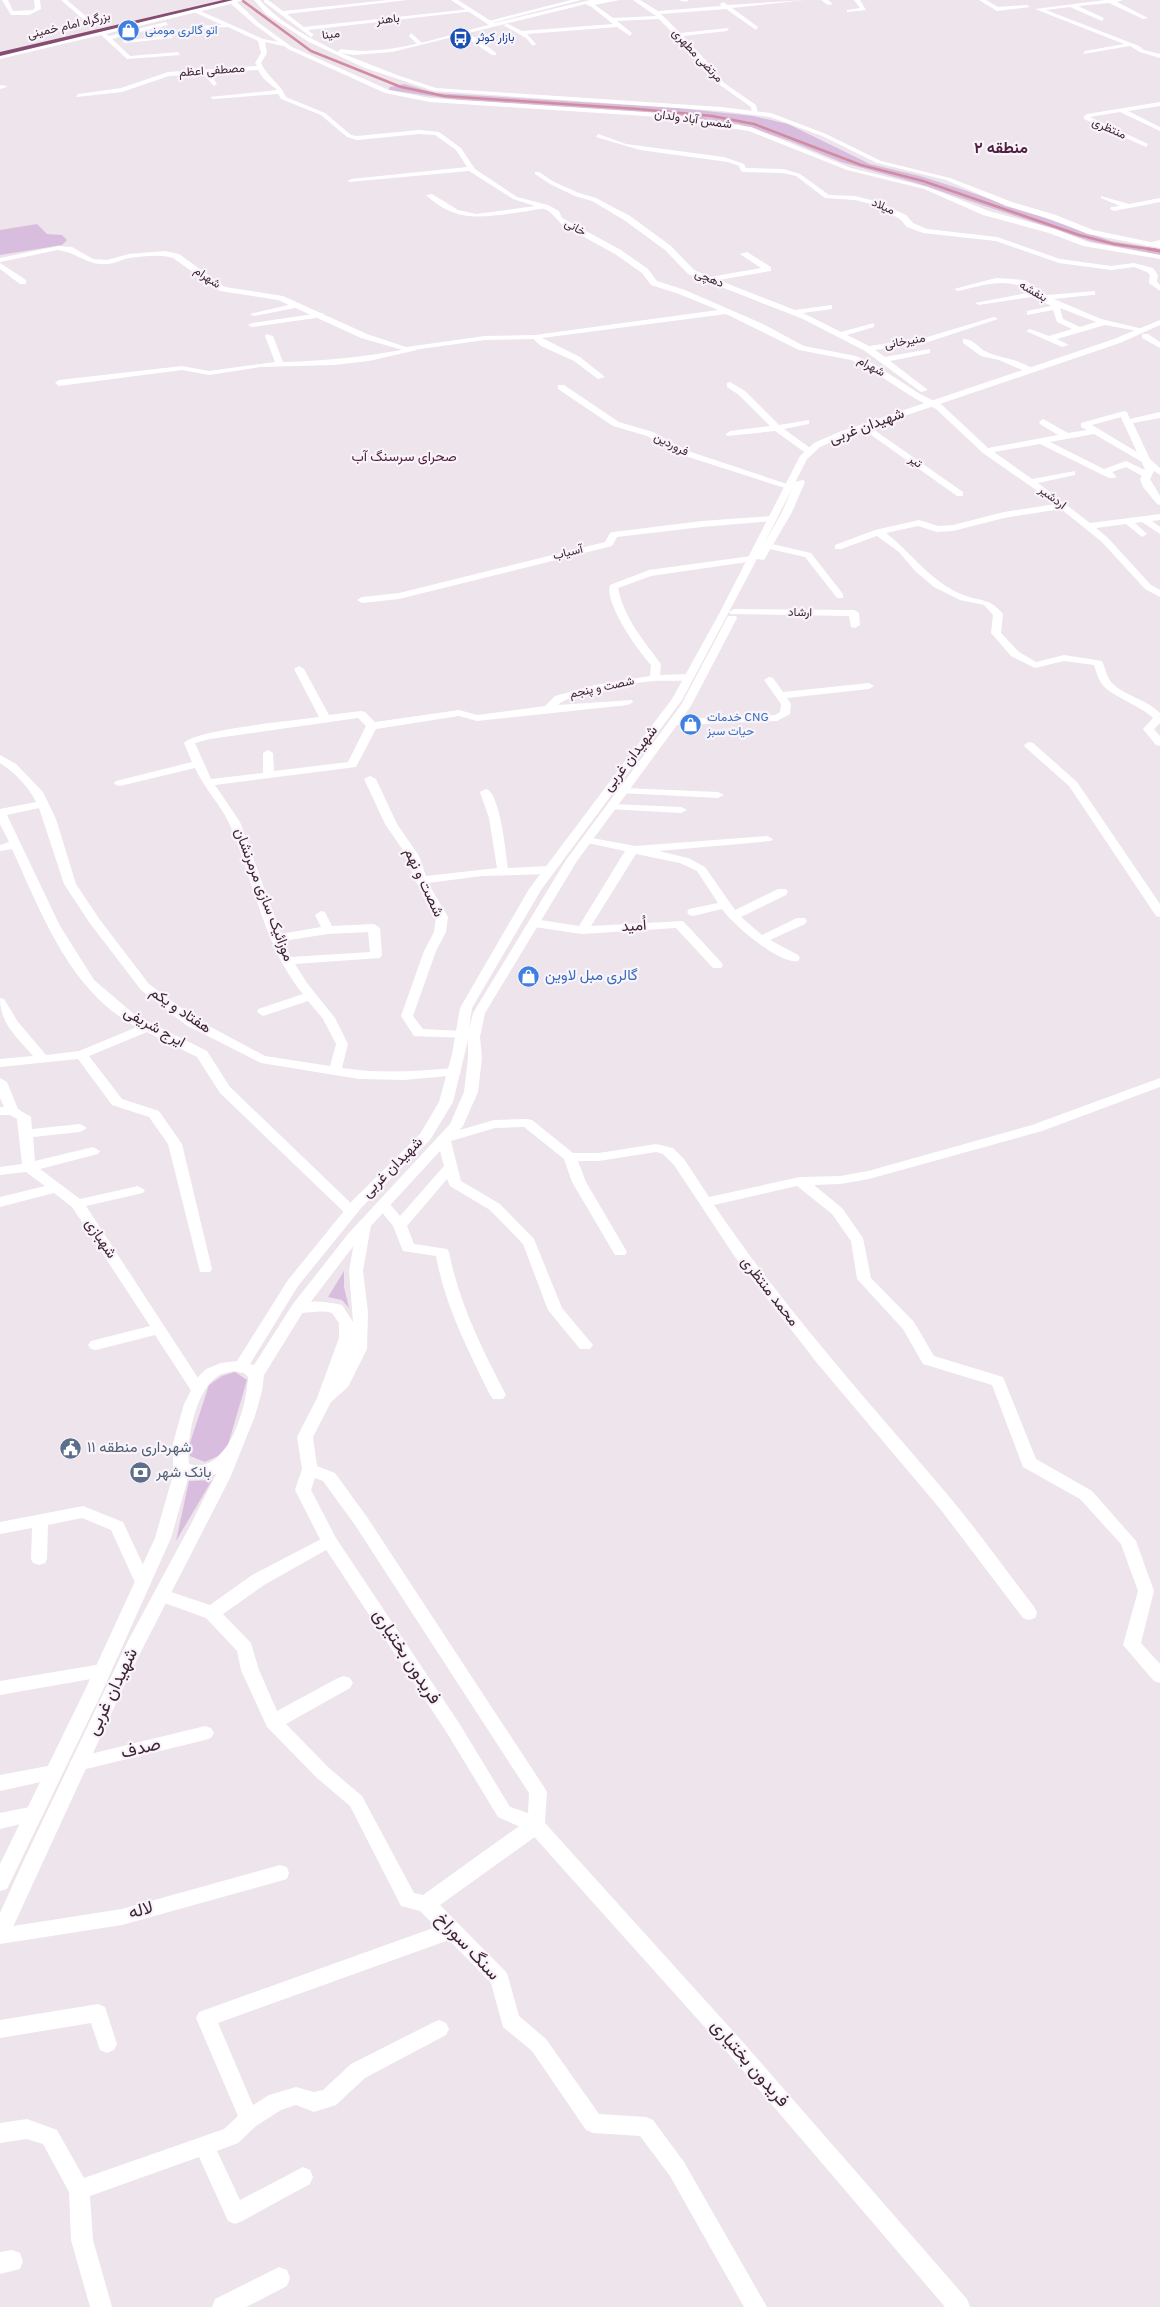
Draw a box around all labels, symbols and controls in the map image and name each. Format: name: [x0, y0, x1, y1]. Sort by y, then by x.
street label: بزرگراه امام خمینی: [26, 9, 112, 43]
street label: باهنر: [374, 11, 401, 29]
shop icon: اتو گالری مومنی: [117, 19, 141, 43]
place label: اتو گالری مومنی: [145, 23, 217, 39]
street label: مینا: [321, 26, 341, 44]
bus stop icon: بازار کوثر: [448, 26, 472, 50]
street label: مرتضی مطهری: [668, 26, 726, 86]
place label: بازار کوثر: [475, 30, 515, 46]
street label: مصطفی اعظم: [178, 61, 246, 81]
street label: شمس آباد ولدان: [653, 107, 733, 133]
street label: منتظری: [1089, 114, 1129, 144]
district label: منطقه ۲: [974, 139, 1028, 159]
street label: میلاد: [869, 195, 897, 219]
street label: خانی: [561, 216, 589, 240]
street label: شهرام: [190, 263, 224, 293]
street label: دهچی: [692, 266, 726, 292]
street label: بنفشه: [1016, 278, 1050, 306]
street label: منیرخانی: [883, 331, 927, 353]
street label: شهرام: [854, 353, 888, 381]
street label: شهیدان غربی: [827, 405, 907, 449]
street label: فروردین: [651, 429, 691, 461]
district label: صحرای سرسنگ آب: [351, 449, 457, 466]
street label: تیر: [904, 451, 925, 472]
street label: اردشیر: [1034, 482, 1069, 514]
street label: آسیاب: [551, 541, 586, 564]
street label: ارشاد: [788, 605, 812, 621]
street label: شصت و پنجم: [568, 673, 636, 703]
place label: خدمات CNG حیات سبز: [706, 710, 769, 740]
shop icon: خدمات CNG حیات سبز: [679, 713, 703, 737]
street label: شهیدان غربی: [599, 722, 663, 796]
street label: موزائیک سازی مرمرنشان: [229, 826, 297, 964]
street label: شصت و نهم: [399, 846, 447, 921]
street label: اُمید: [621, 915, 647, 937]
shop icon: گالری مبل لاوین: [517, 964, 541, 988]
place label: گالری مبل لاوین: [545, 967, 638, 986]
street label: هفتاد و یکم: [146, 983, 214, 1039]
street label: ایرج شریفی: [120, 1003, 188, 1053]
street label: شهیدان غربی: [358, 1133, 428, 1203]
street label: شهبازی: [80, 1215, 120, 1263]
street label: محمد منتظری: [736, 1253, 802, 1331]
public building icon: شهرداری منطقه ۱۱: [59, 1436, 83, 1460]
place label: شهرداری منطقه ۱۱: [87, 1439, 192, 1458]
bank icon: بانک شهر: [128, 1461, 152, 1485]
place label: بانک شهر: [155, 1464, 211, 1483]
street label: فریدون بختیاری: [367, 1605, 445, 1709]
street label: شهیدان غربی: [82, 1645, 144, 1739]
street label: صدف: [119, 1733, 163, 1765]
street label: لاله: [126, 1897, 156, 1925]
street label: سنگ سوراخ: [430, 1908, 504, 1986]
street label: فریدون بختیاری: [705, 2015, 793, 2113]

